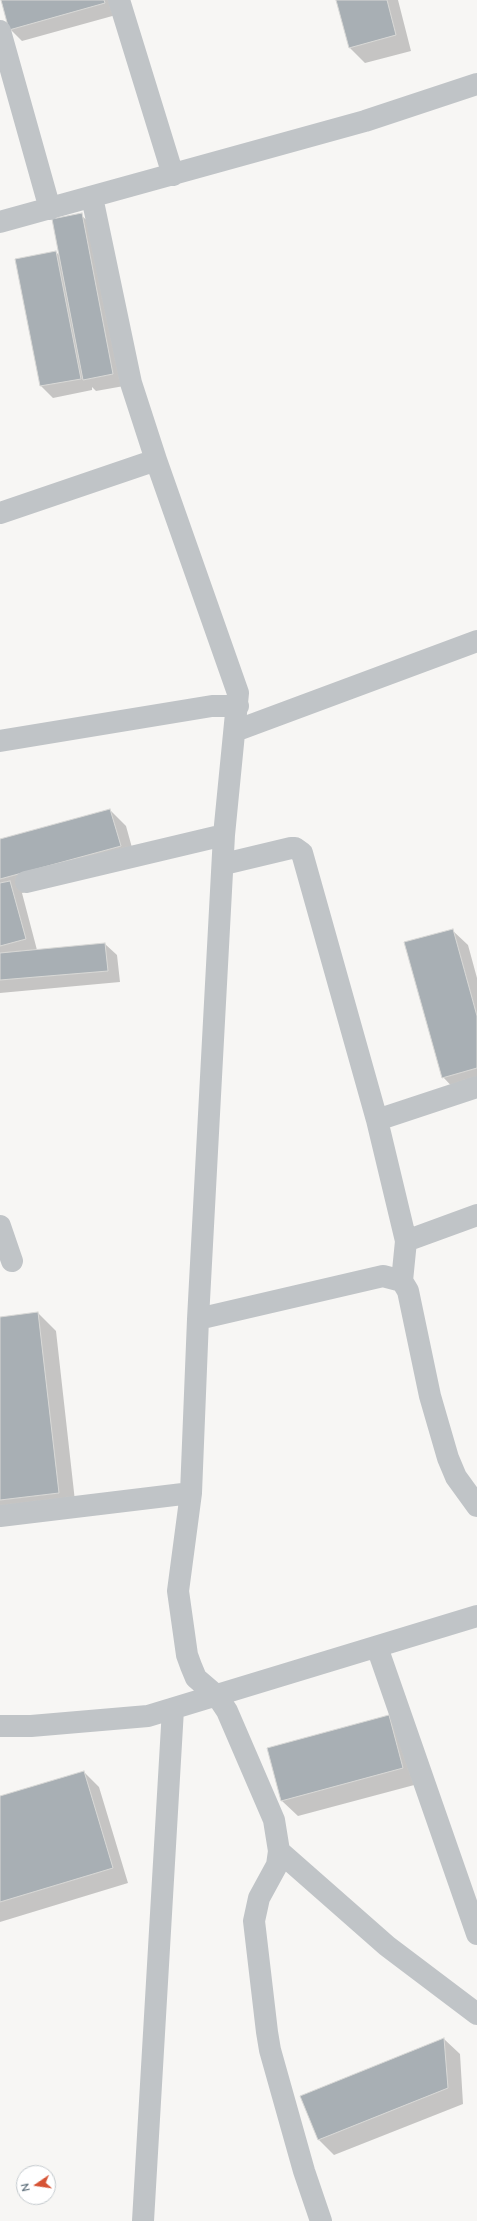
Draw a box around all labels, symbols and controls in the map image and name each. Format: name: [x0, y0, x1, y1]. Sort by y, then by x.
north arrow: [16, 2165, 56, 2205]
text: N: [18, 2182, 33, 2193]

